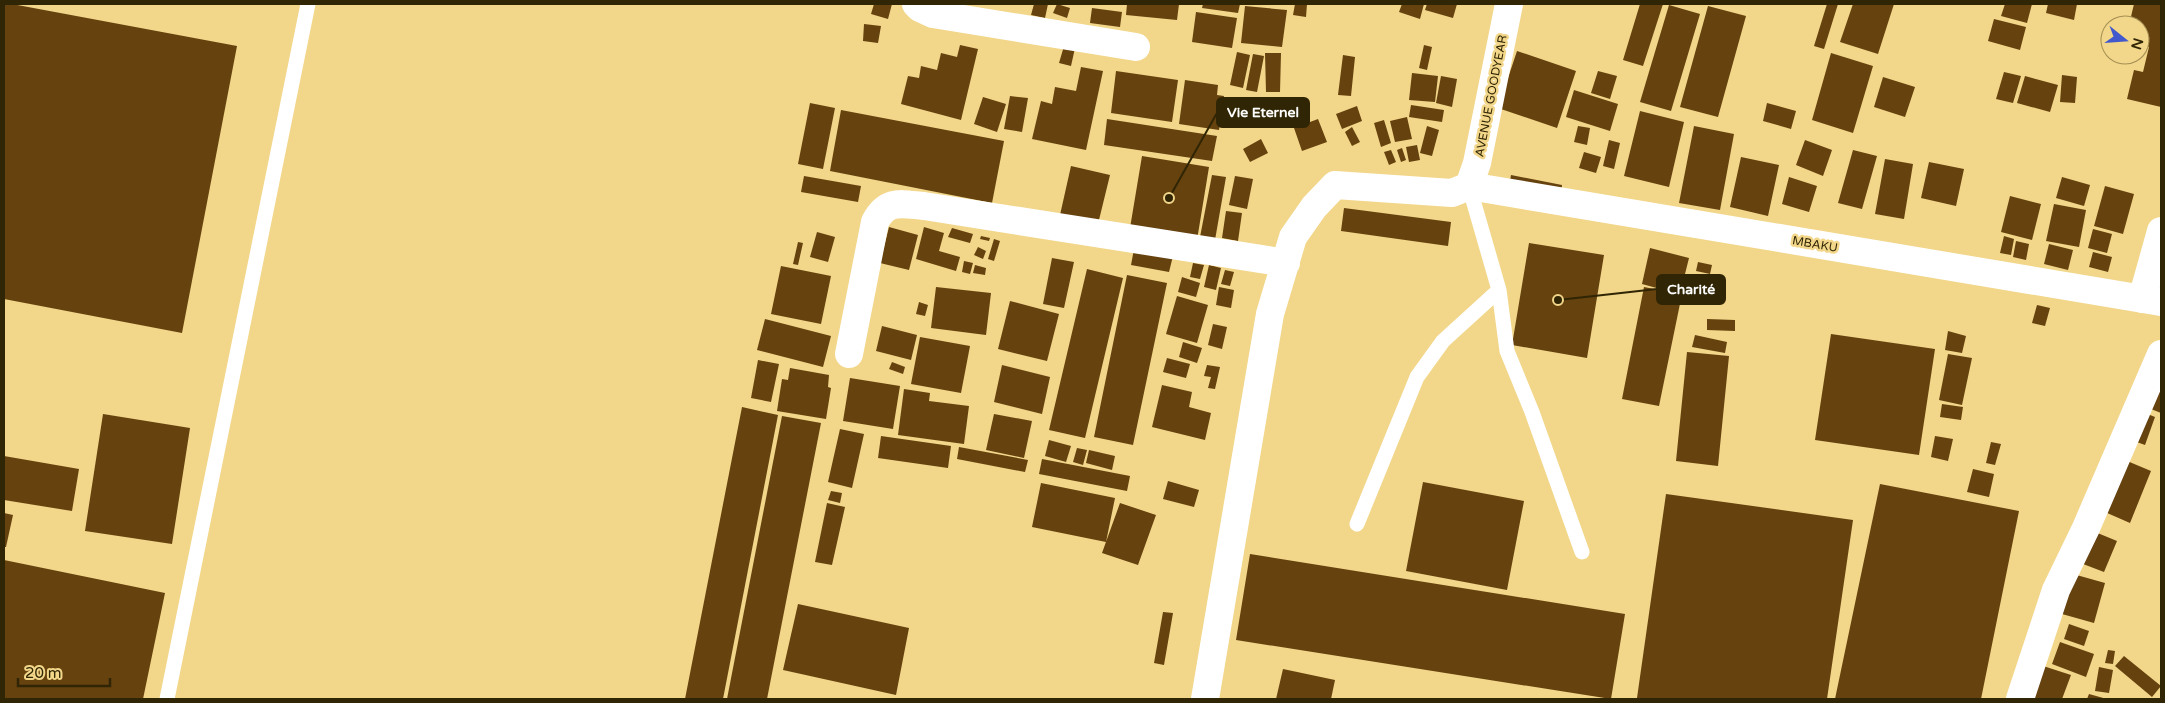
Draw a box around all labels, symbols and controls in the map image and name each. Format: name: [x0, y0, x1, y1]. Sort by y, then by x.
north arrow: [2100, 15, 2150, 65]
street label: AVENUE GOODYEAR: [1472, 34, 1510, 158]
text: N: [2127, 36, 2147, 52]
callout: Vie Eternel: [1217, 98, 1309, 127]
text: Vie Eternel: [1227, 104, 1299, 121]
street label: MBAKU: [1791, 233, 1839, 255]
callout: Charité: [1657, 275, 1725, 304]
text: Charité: [1667, 281, 1715, 298]
scale bar: [18, 656, 110, 688]
text: 20 m: [25, 664, 62, 682]

